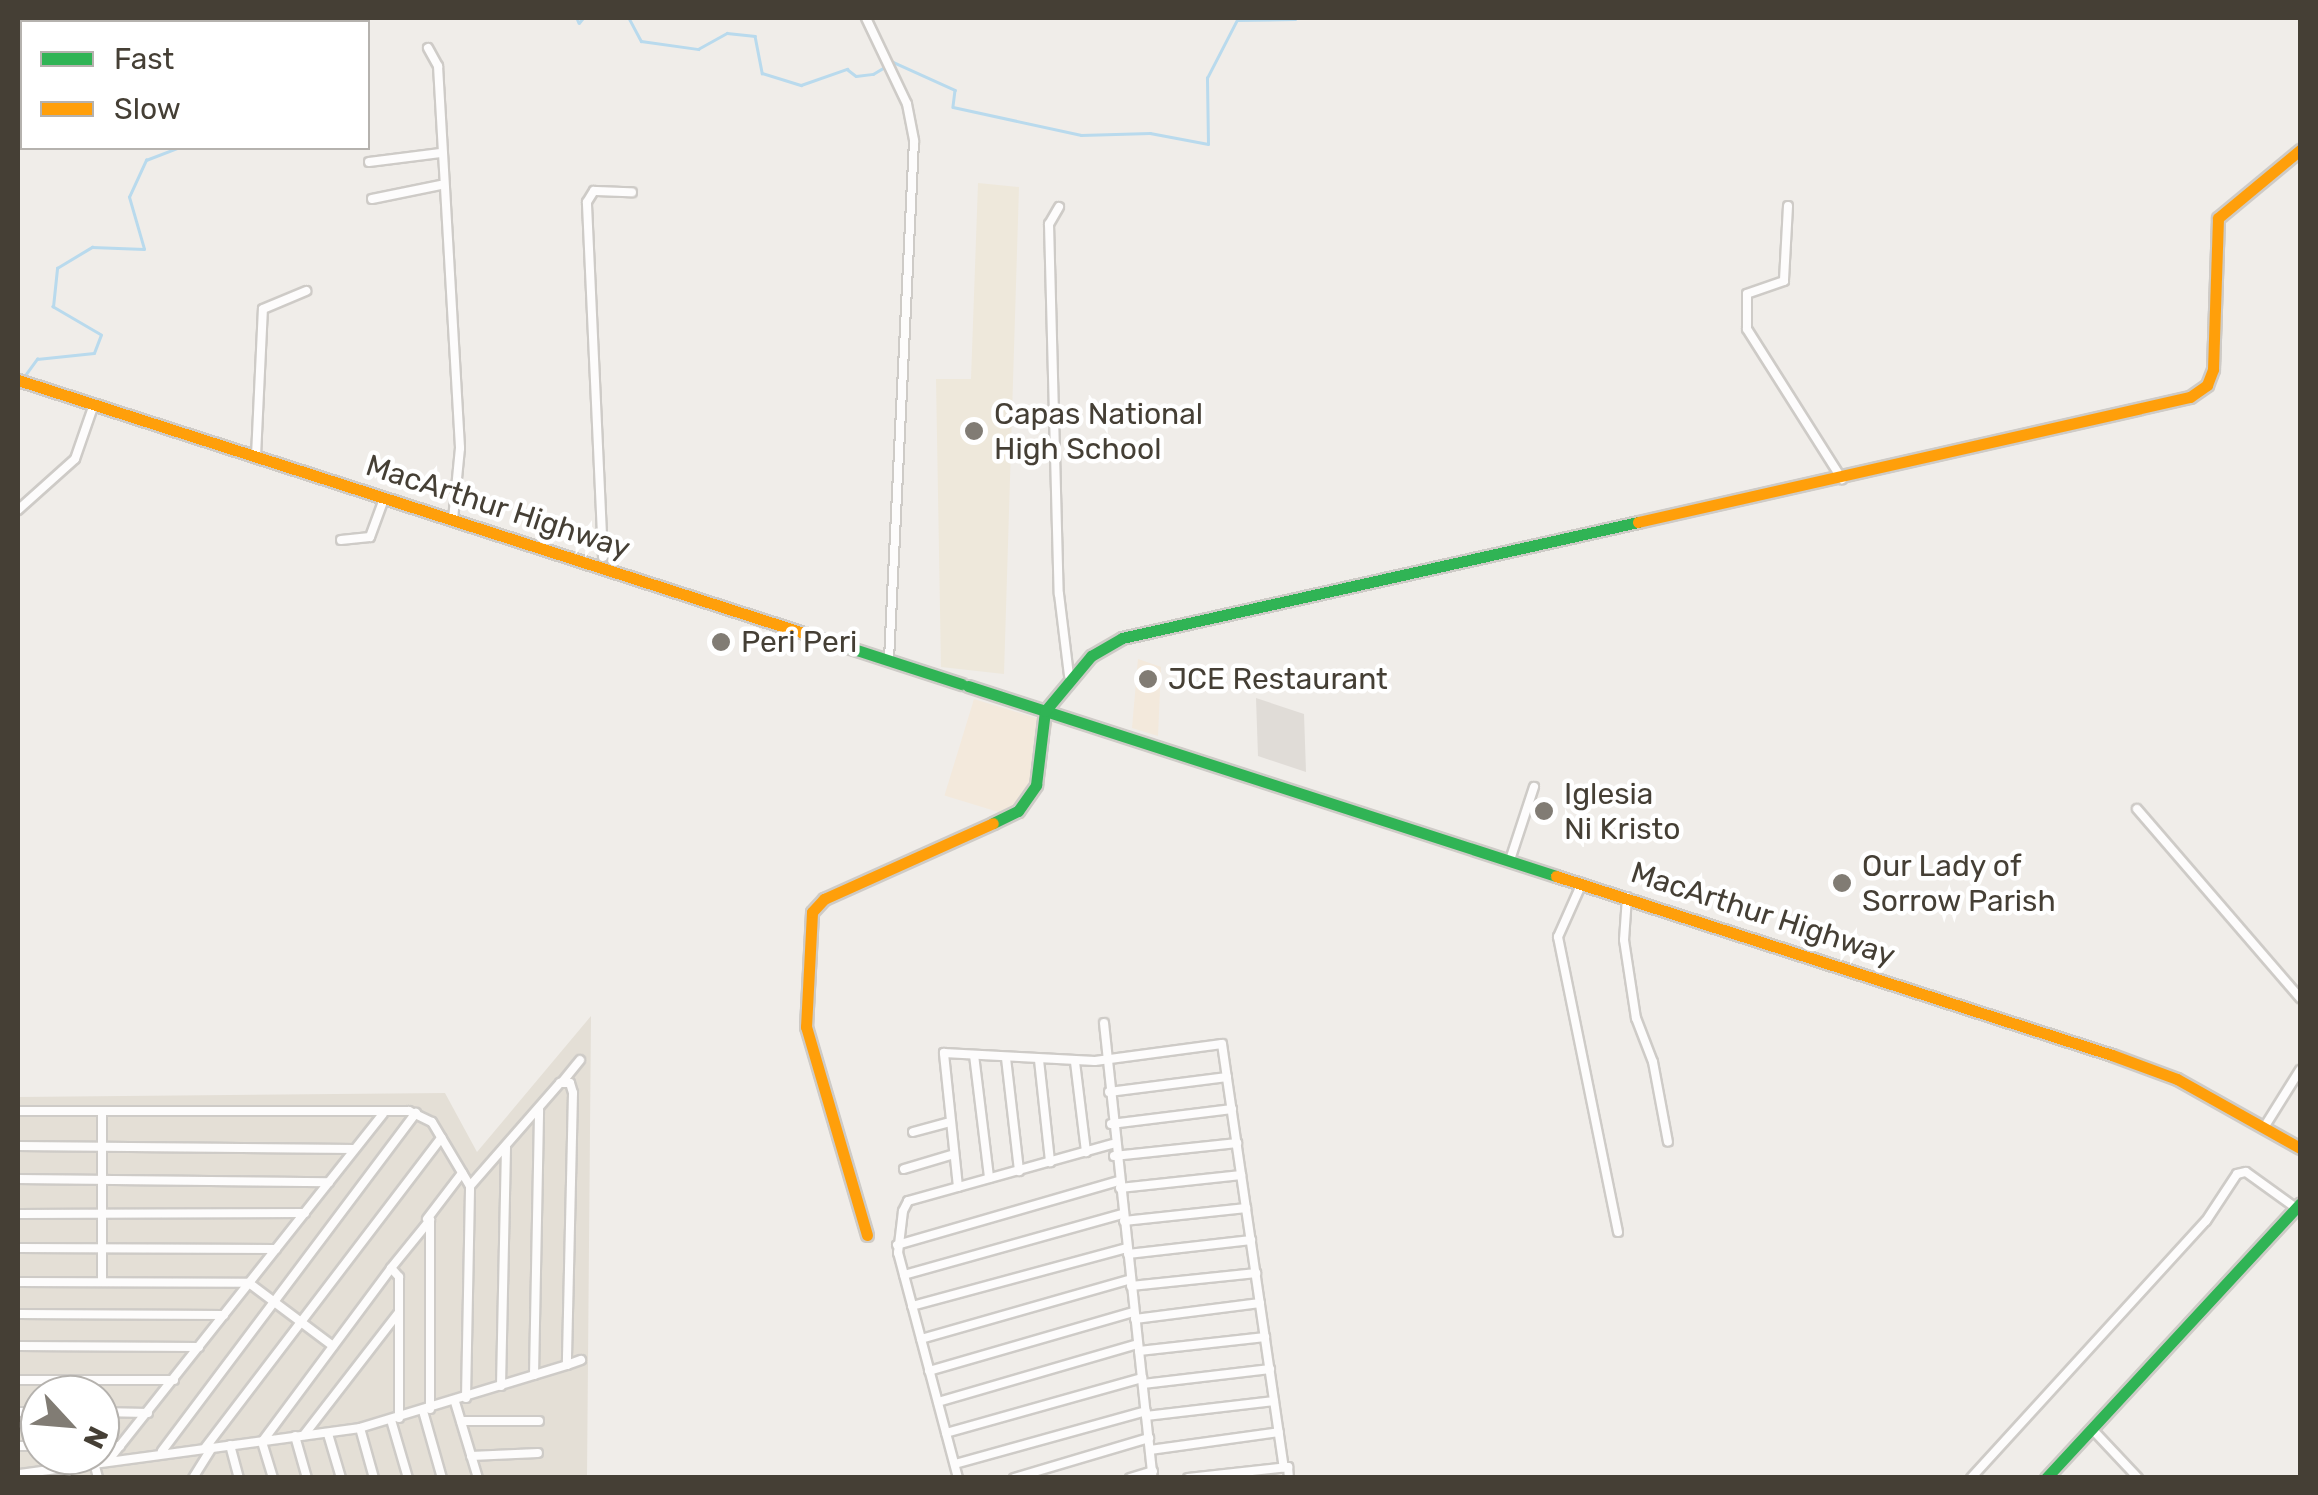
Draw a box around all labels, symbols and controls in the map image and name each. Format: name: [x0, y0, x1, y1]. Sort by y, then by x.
legend: [20, 20, 370, 150]
text: Fast: [114, 41, 174, 77]
text: Slow: [114, 91, 181, 127]
place label: Capas National High School: [994, 396, 1203, 466]
marker: Capas National High School: [963, 420, 985, 442]
street label: MacArthur Highway: [361, 447, 635, 567]
place label: Peri Peri: [741, 624, 857, 660]
marker: Peri Peri: [710, 631, 732, 653]
place label: JCE Restaurant: [1168, 661, 1388, 697]
marker: JCE Restaurant: [1137, 668, 1159, 690]
place label: Iglesia Ni Kristo: [1564, 776, 1680, 846]
marker: Iglesia Ni Kristo: [1533, 800, 1555, 822]
place label: Our Lady of Sorrow Parish: [1862, 848, 2056, 918]
street label: MacArthur Highway: [1626, 854, 1900, 974]
marker: Our Lady of Sorrow Parish: [1831, 872, 1853, 894]
north arrow: [20, 1375, 120, 1475]
text: N: [76, 1421, 115, 1454]

